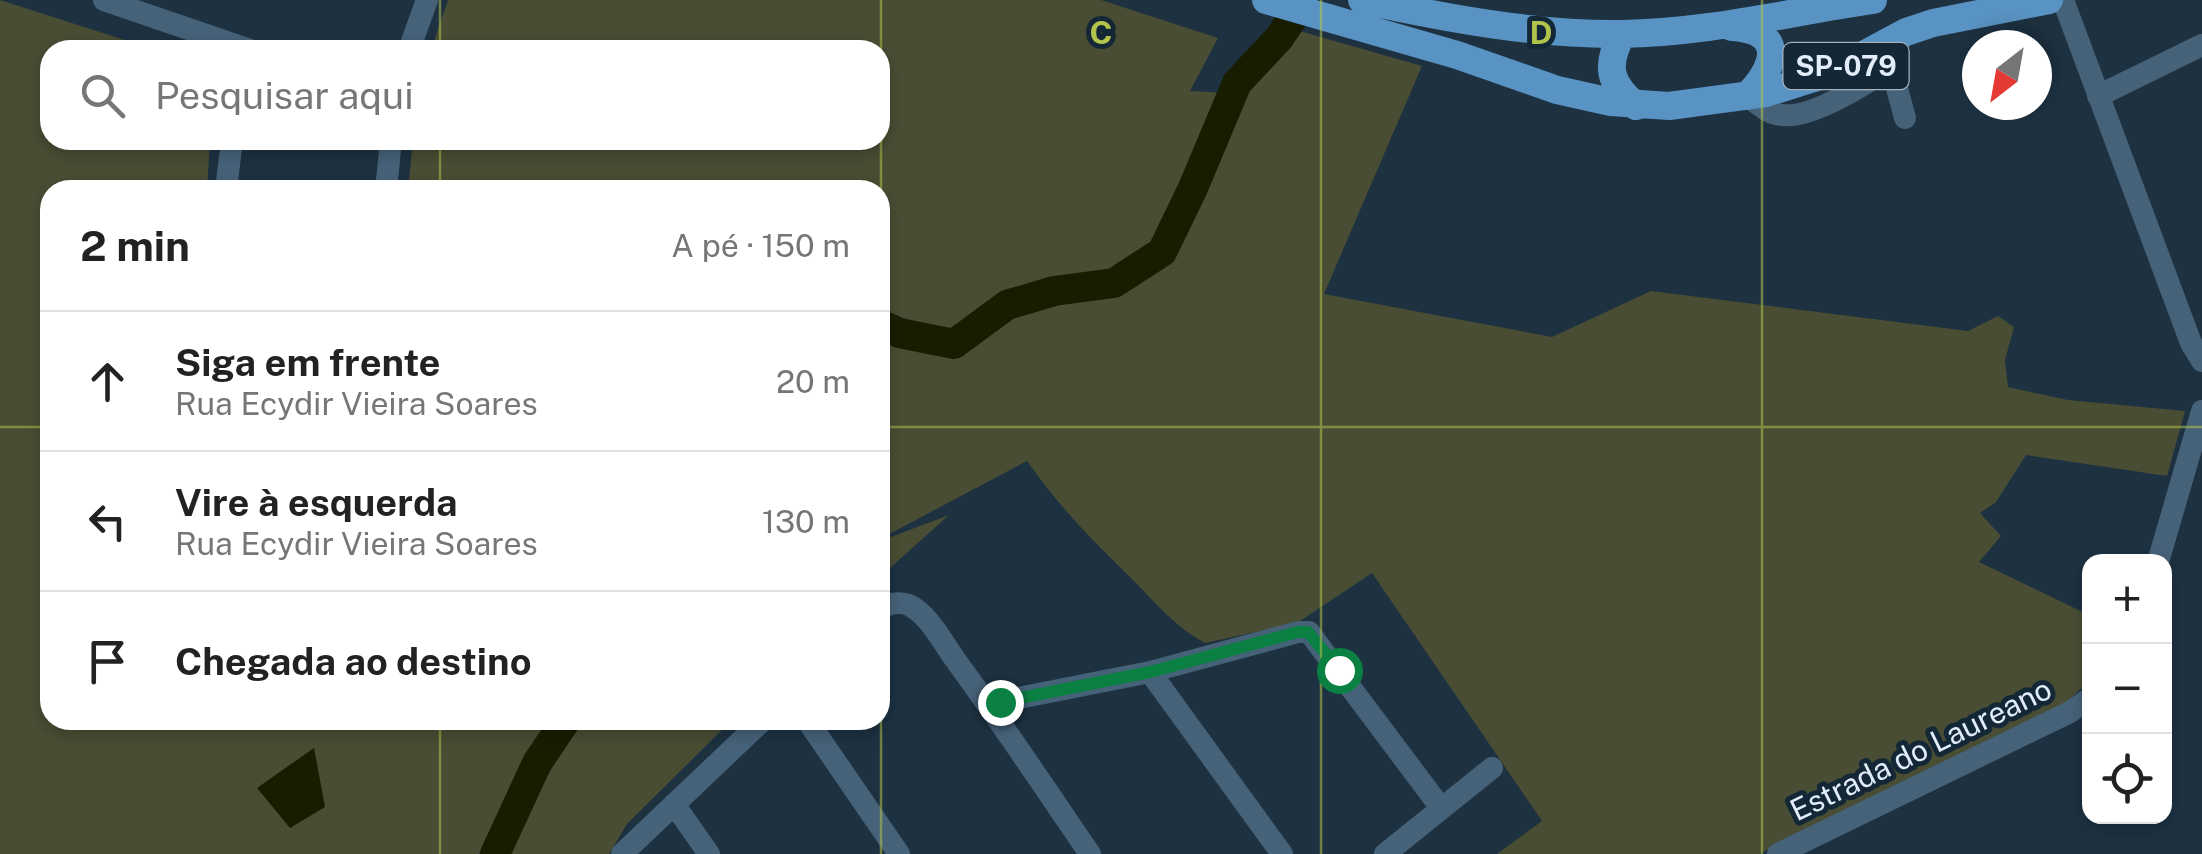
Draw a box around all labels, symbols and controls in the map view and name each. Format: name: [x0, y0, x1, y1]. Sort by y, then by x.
text: C: [1090, 14, 1112, 51]
text: D: [1529, 14, 1553, 51]
north arrow: [1962, 30, 2052, 120]
search box: [40, 40, 890, 150]
road number: SP-079: [1784, 43, 1908, 89]
icon: search: [75, 68, 130, 123]
text: Pesquisar aqui: [155, 73, 414, 118]
text: 2 min: [80, 221, 190, 270]
text: A pé · 150 m: [671, 227, 850, 264]
text: Siga em frente: [175, 340, 441, 385]
icon: ahead: [80, 354, 135, 409]
text: 20 m: [776, 363, 850, 400]
text: Rua Ecydir Vieira Soares: [175, 385, 538, 422]
text: Vire à esquerda: [175, 480, 458, 525]
icon: left: [80, 494, 135, 549]
text: 130 m: [762, 503, 850, 540]
text: Rua Ecydir Vieira Soares: [175, 525, 538, 562]
map controls: [2082, 554, 2172, 824]
button: +: [2082, 554, 2172, 644]
icon: arrive: [80, 634, 135, 689]
text: Chegada ao destino: [175, 639, 532, 684]
button: −: [2082, 644, 2172, 734]
route start: [1317, 648, 1363, 694]
street label: Estrada do Laureano: [1784, 670, 2057, 828]
route end: [978, 680, 1024, 726]
button: locate: [2082, 734, 2172, 824]

